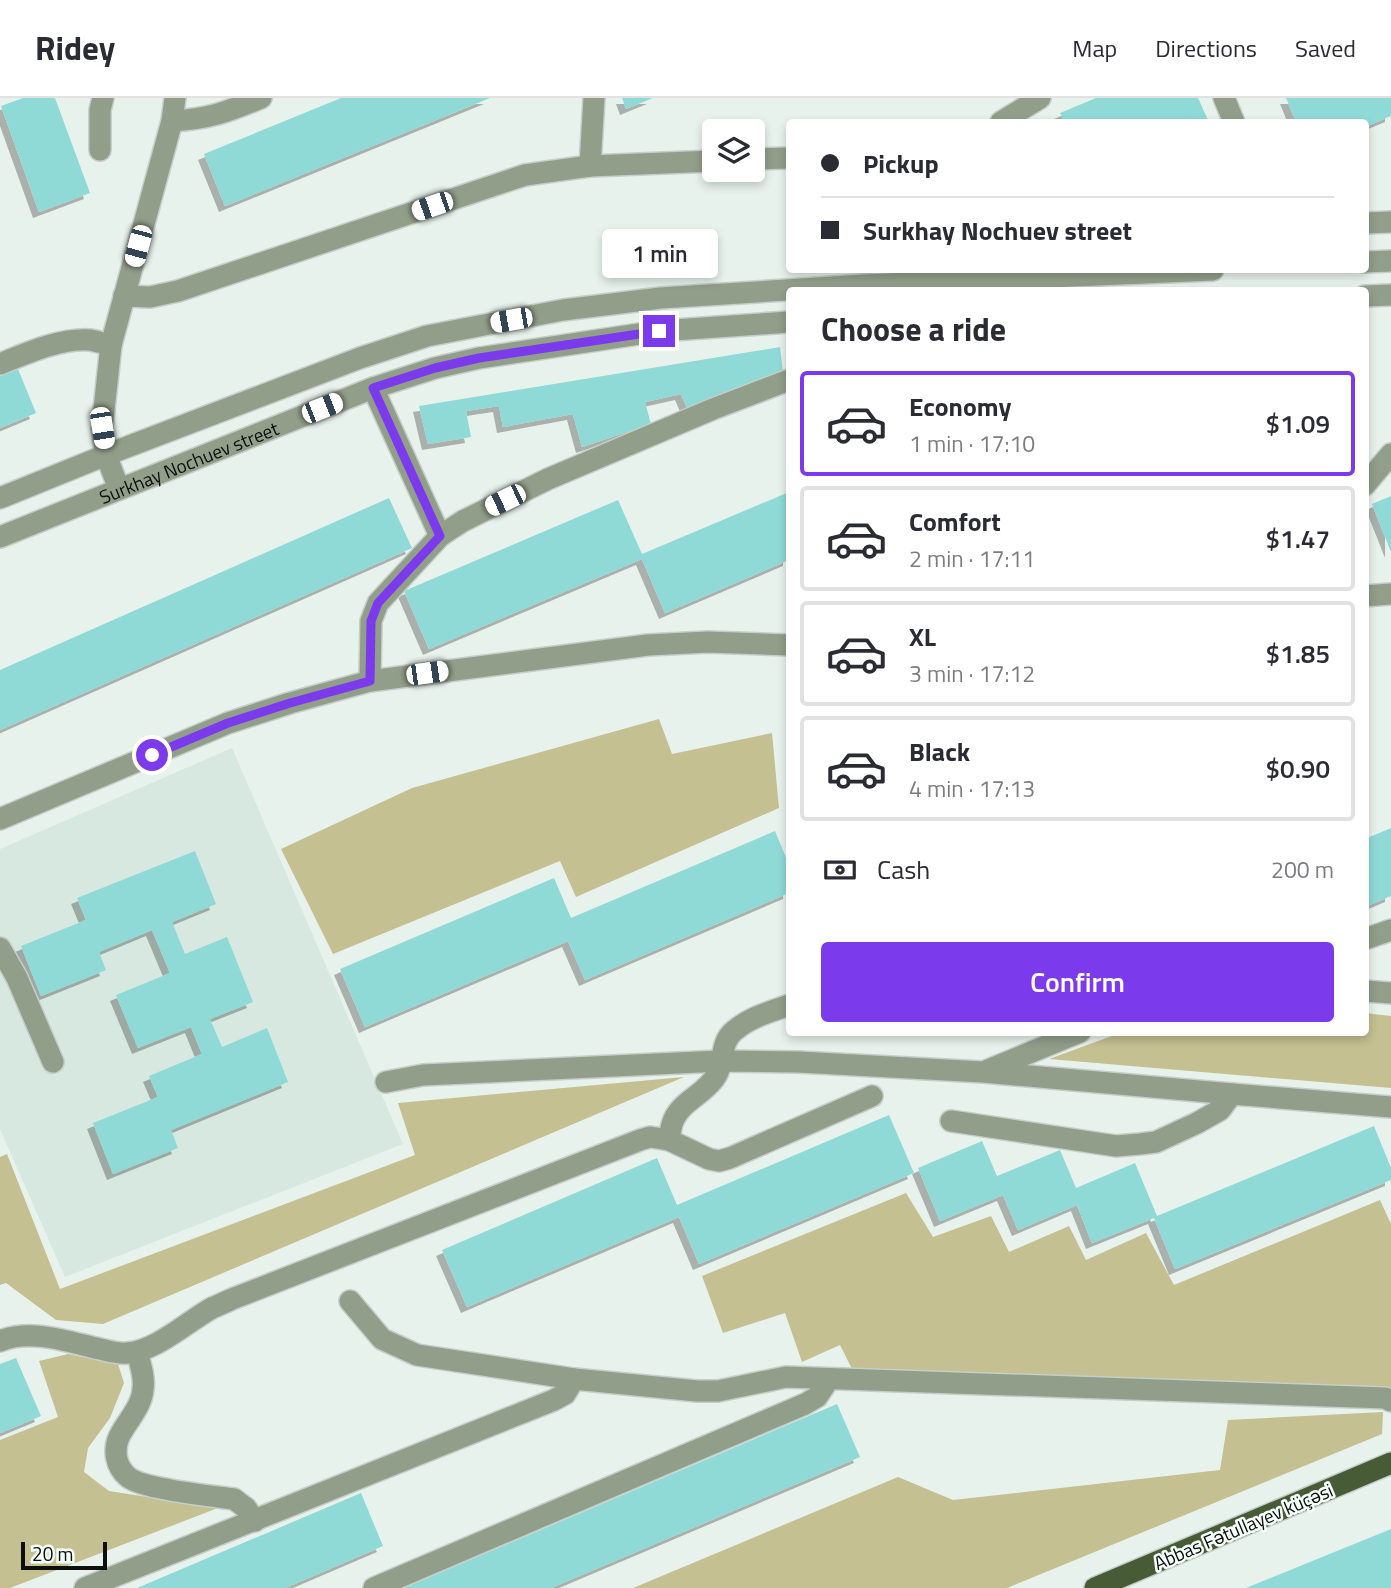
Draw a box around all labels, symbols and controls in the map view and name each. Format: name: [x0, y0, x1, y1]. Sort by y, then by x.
text: Ridey: [35, 23, 115, 73]
text: Map: [1072, 30, 1117, 66]
text: Directions: [1155, 30, 1257, 66]
text: Saved: [1295, 30, 1356, 66]
map controls: [702, 119, 765, 182]
button: layers: [702, 119, 765, 182]
text: Pickup: [863, 144, 939, 183]
car: [409, 189, 456, 223]
text: Surkhay Nochuev street: [863, 211, 1132, 250]
car: [123, 223, 154, 269]
callout: 1 min: [601, 230, 717, 278]
text: 1 min: [632, 236, 688, 271]
text: Choose a ride: [821, 305, 1006, 353]
car: [489, 306, 534, 334]
route end: [643, 315, 675, 347]
text: Economy: [909, 387, 1011, 426]
car: [299, 390, 346, 426]
icon: car: [825, 392, 888, 455]
text: $1.09: [1266, 404, 1330, 443]
car: [89, 406, 116, 450]
street label: Surkhay Nochuev street: [94, 413, 283, 511]
text: 1 min · 17:10: [909, 426, 1035, 461]
car: [482, 481, 529, 519]
text: Comfort: [909, 502, 1001, 541]
icon: car: [825, 507, 888, 570]
text: $1.47: [1266, 519, 1330, 558]
text: 2 min · 17:11: [909, 541, 1035, 576]
text: XL: [909, 617, 936, 656]
icon: car: [825, 622, 888, 685]
text: $1.85: [1266, 634, 1330, 673]
text: 3 min · 17:12: [909, 656, 1035, 691]
car: [405, 660, 450, 686]
text: Black: [909, 732, 970, 771]
icon: car: [825, 737, 888, 800]
route start: [136, 739, 168, 771]
text: $0.90: [1266, 749, 1330, 788]
text: 4 min · 17:13: [909, 771, 1035, 806]
text: Cash: [877, 850, 930, 889]
icon: cash: [821, 851, 859, 889]
text: 200 m: [1271, 852, 1334, 887]
button: Confirm: [821, 942, 1334, 1022]
street label: Abbas Fətullayev küçəsi: [1149, 1475, 1337, 1577]
scale bar: [21, 1539, 107, 1571]
text: 20 m: [32, 1539, 73, 1568]

